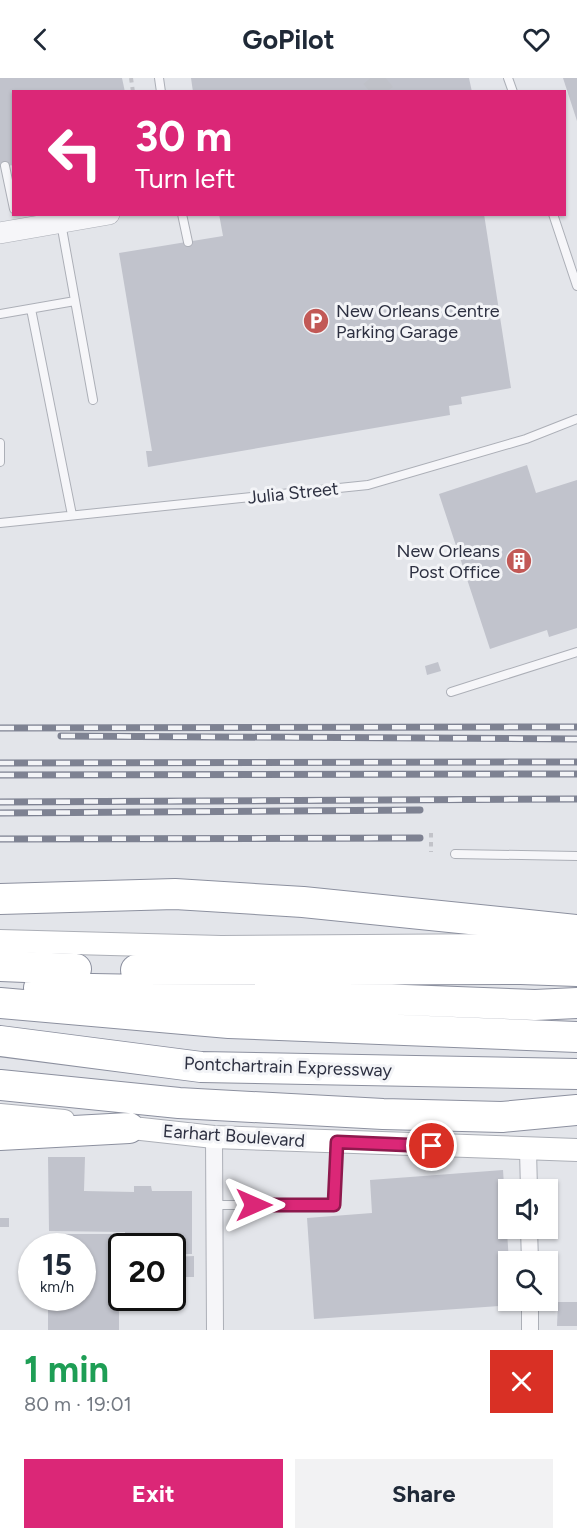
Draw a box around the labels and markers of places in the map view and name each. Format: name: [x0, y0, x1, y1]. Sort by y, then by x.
place label: New Orleans Centre Parking Garage: [336, 300, 500, 343]
parking icon: New Orleans Centre Parking Garage: [301, 306, 331, 336]
place label: New Orleans Post Office: [396, 540, 500, 583]
building icon: New Orleans Post Office: [504, 546, 534, 576]
pin: [406, 1120, 457, 1171]

